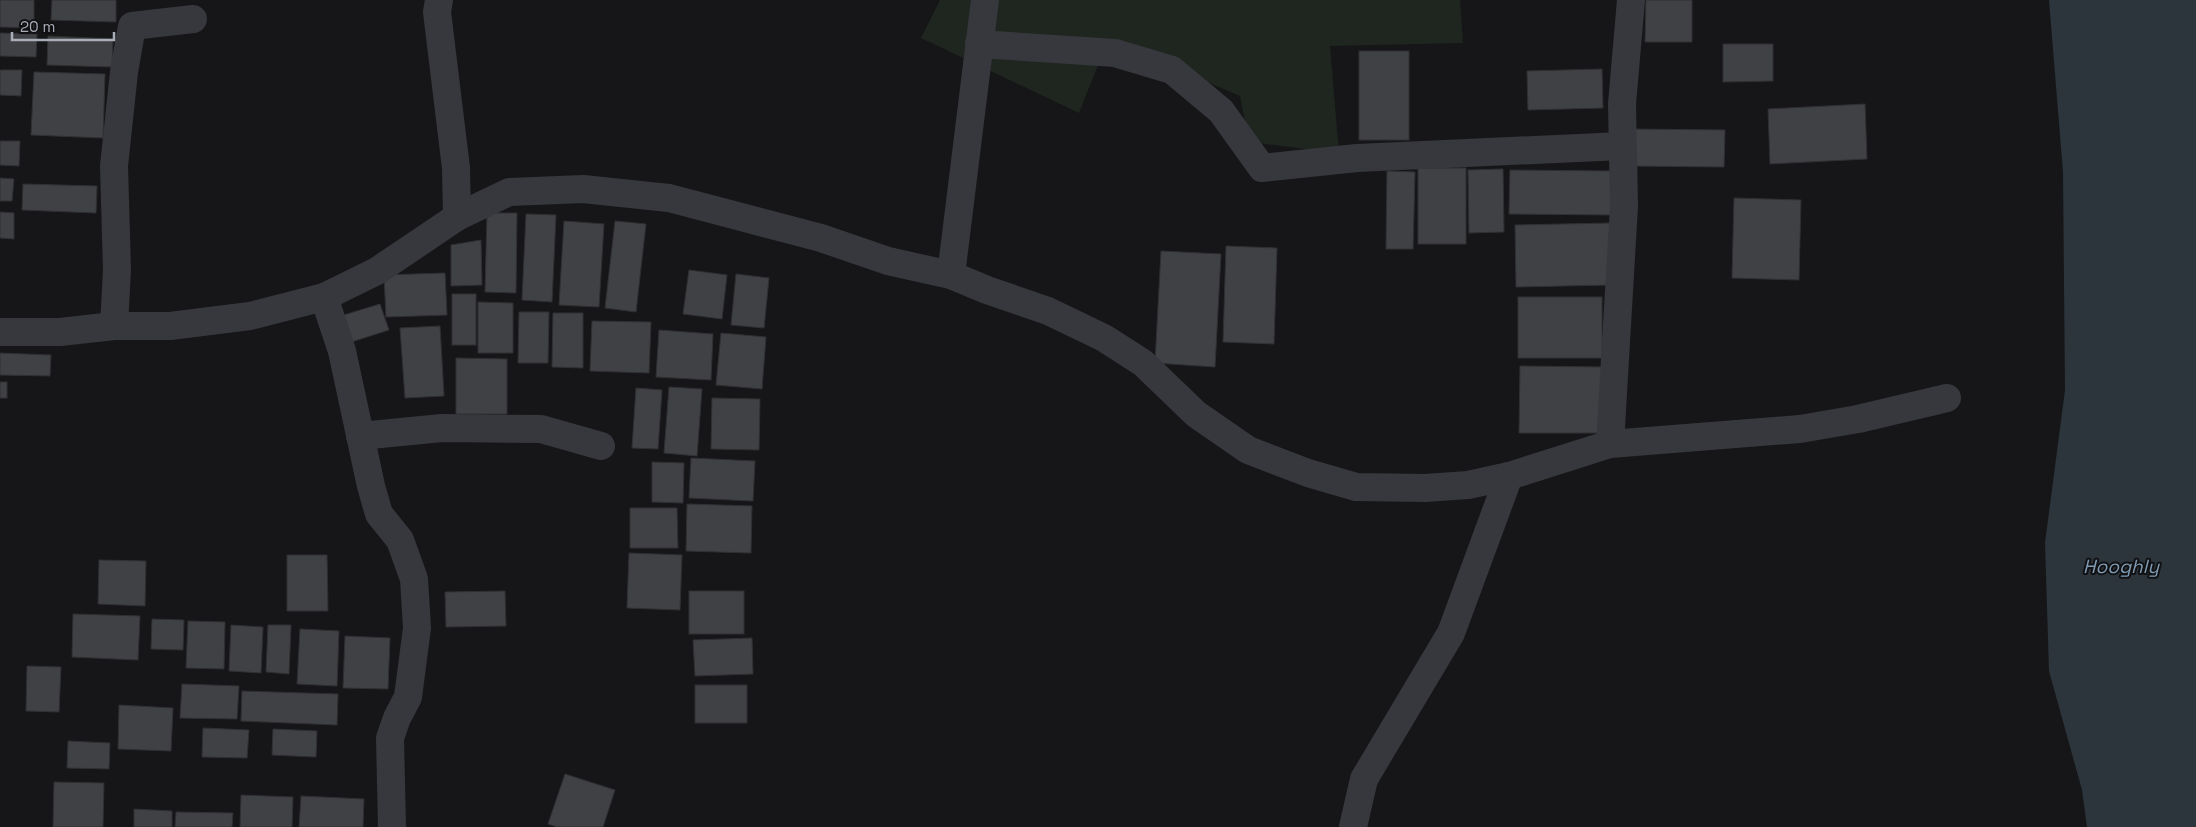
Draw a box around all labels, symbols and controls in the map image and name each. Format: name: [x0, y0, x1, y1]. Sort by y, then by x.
scale bar: [12, 10, 115, 42]
text: 20 m: [20, 17, 55, 36]
water label: Hooghly: [2083, 554, 2160, 579]

